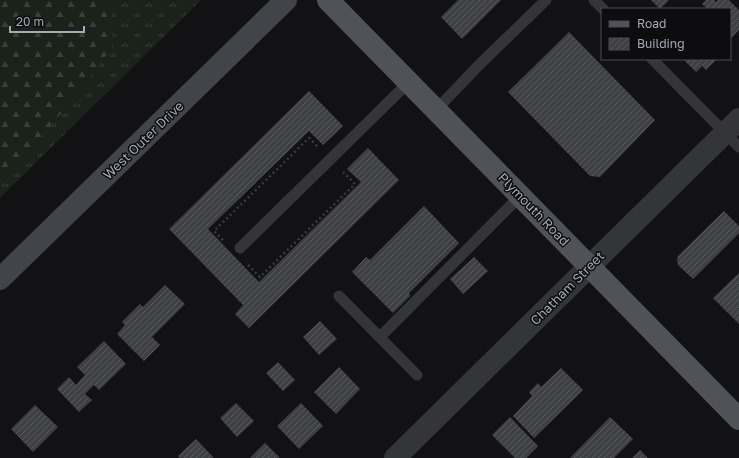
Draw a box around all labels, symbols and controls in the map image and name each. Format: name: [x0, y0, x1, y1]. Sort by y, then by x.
scale bar: [10, 8, 84, 34]
legend: [601, 8, 731, 60]
text: 20 m: [16, 14, 44, 29]
text: Road: [637, 16, 666, 31]
text: Building: [637, 36, 685, 51]
street label: West Outer Drive: [99, 98, 187, 182]
street label: Plymouth Road: [495, 169, 573, 249]
street label: Chatham Street: [527, 248, 607, 328]

